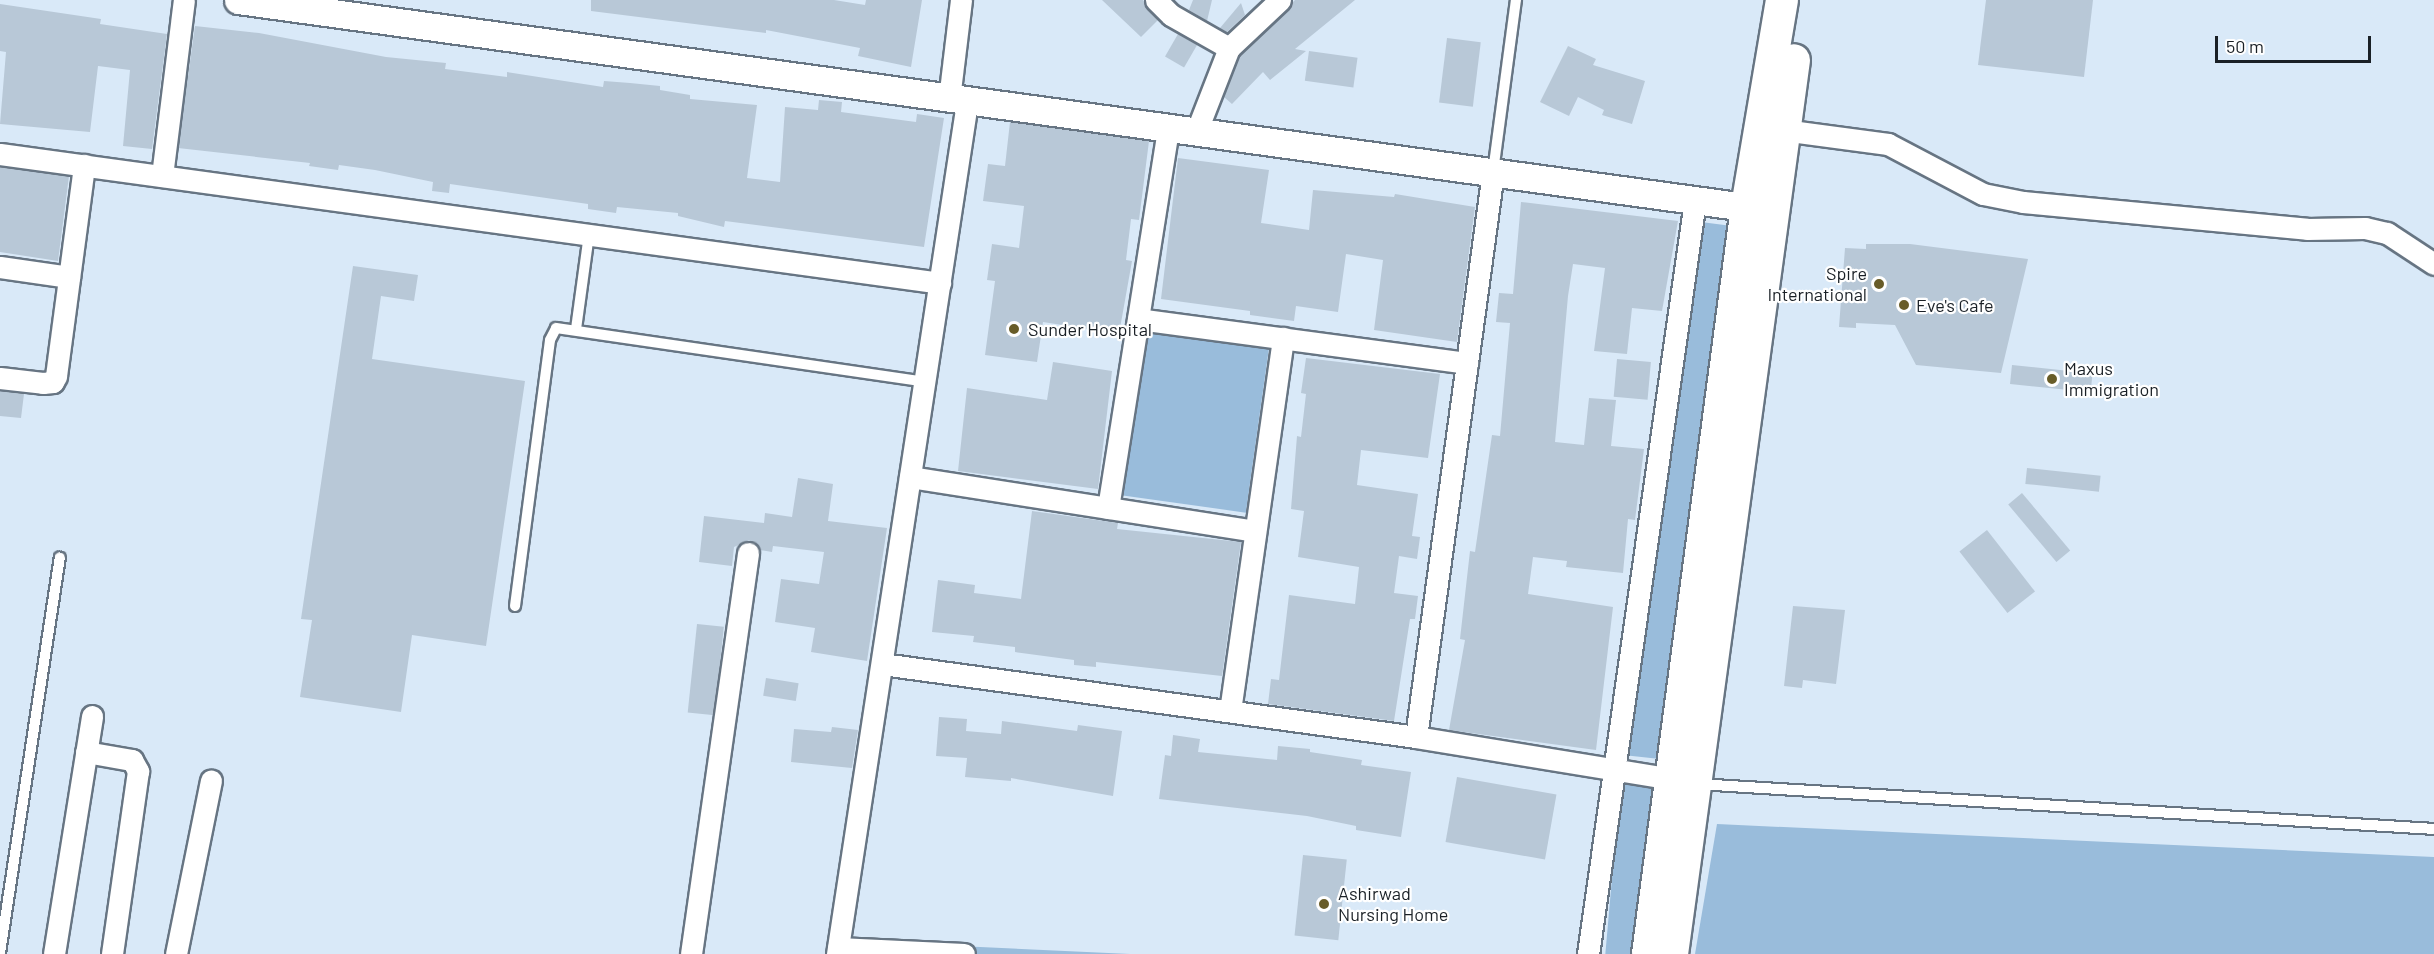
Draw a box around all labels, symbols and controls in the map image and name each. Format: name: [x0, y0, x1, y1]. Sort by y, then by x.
scale bar: [2218, 24, 2374, 62]
text: 50 m: [2226, 35, 2264, 57]
place label: Spire International: [1767, 263, 1867, 306]
marker: Spire International: [1872, 277, 1886, 291]
place label: Eve's Cafe: [1916, 294, 1994, 316]
marker: Eve's Cafe: [1897, 298, 1911, 312]
place label: Sunder Hospital: [1028, 318, 1152, 340]
marker: Sunder Hospital: [1005, 320, 1023, 338]
place label: Maxus Immigration: [2064, 358, 2159, 400]
marker: Maxus Immigration: [2045, 372, 2059, 386]
place label: Ashirwad Nursing Home: [1338, 883, 1448, 926]
marker: Ashirwad Nursing Home: [1315, 895, 1333, 913]

